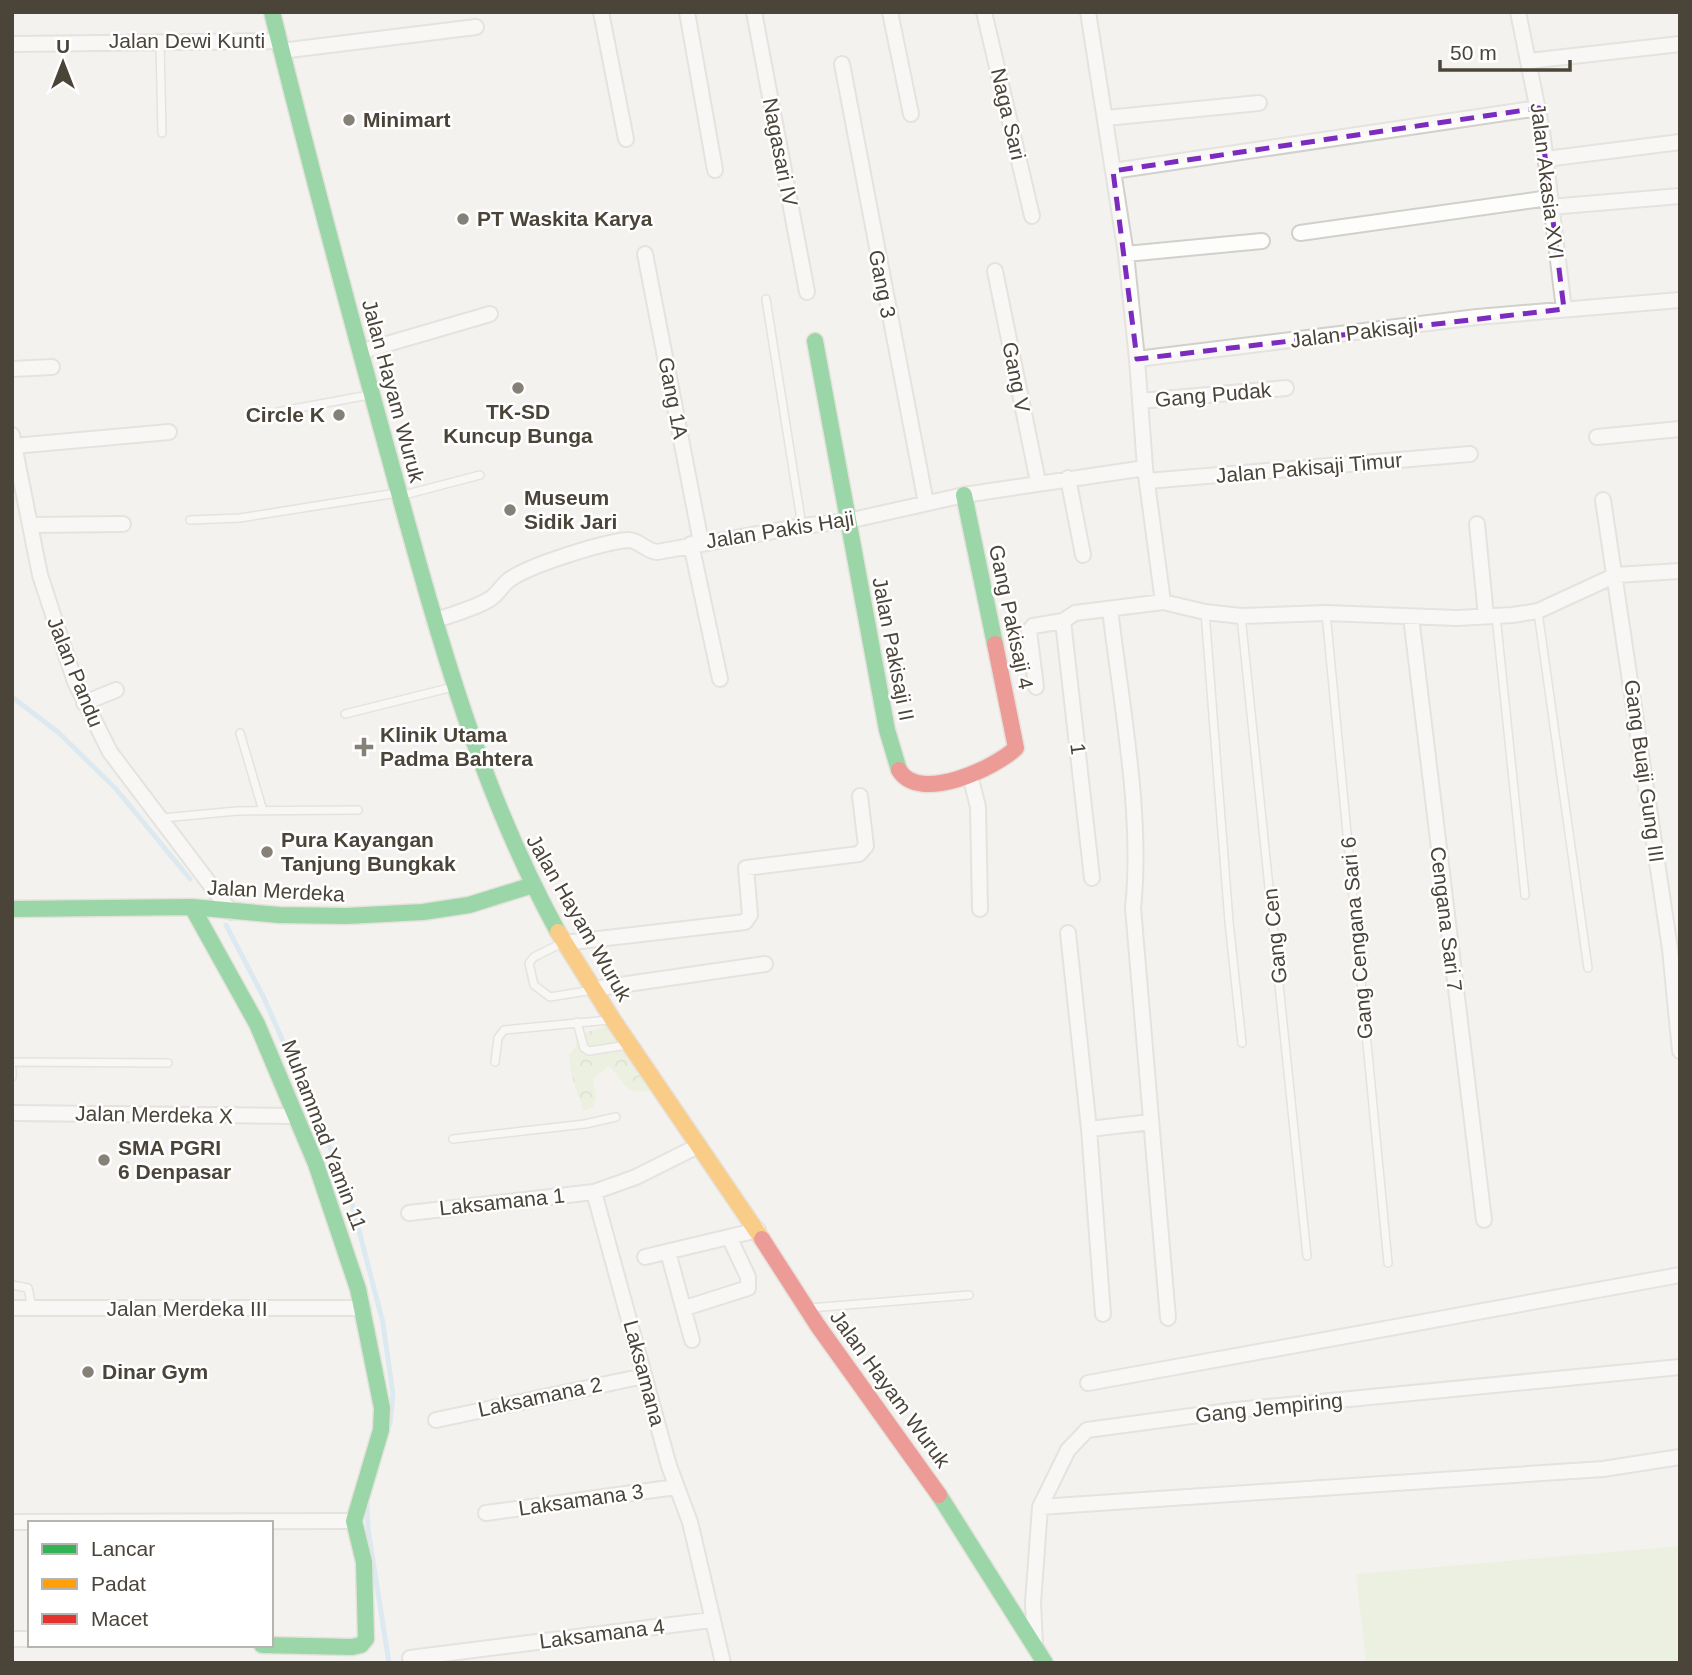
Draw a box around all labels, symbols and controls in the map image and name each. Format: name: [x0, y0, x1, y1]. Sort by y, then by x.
north arrow: [28, 28, 98, 98]
scale bar: [1440, 28, 1570, 72]
street label: Jalan Dewi Kunti: [109, 29, 265, 52]
text: U: [56, 36, 70, 57]
text: 50 m: [1450, 41, 1497, 64]
street label: Naga Sari: [987, 66, 1030, 162]
street label: Nagasari IV: [759, 96, 802, 208]
street label: Jalan Akasia XVI: [1526, 101, 1569, 261]
place label: Minimart: [363, 108, 451, 131]
marker: Minimart: [341, 112, 357, 128]
place label: PT Waskita Karya: [477, 207, 653, 230]
marker: PT Waskita Karya: [455, 211, 471, 227]
street label: Gang 3: [865, 248, 900, 320]
street label: Jalan Hayam Wuruk: [358, 297, 429, 485]
street label: Jalan Pakisaji: [1289, 313, 1419, 352]
street label: Gang V: [998, 340, 1035, 414]
street label: Gang 1A: [654, 355, 693, 441]
street label: Gang Pudak: [1154, 378, 1273, 411]
marker: TK-SD Kuncup Bunga: [510, 380, 526, 396]
place label: TK-SD Kuncup Bunga: [443, 400, 593, 447]
place label: Circle K: [246, 403, 325, 426]
marker: Circle K: [331, 407, 347, 423]
street label: Jalan Pakisaji Timur: [1215, 448, 1403, 487]
place label: Museum Sidik Jari: [524, 486, 617, 533]
marker: Museum Sidik Jari: [502, 502, 518, 518]
street label: Jalan Pakis Haji: [704, 506, 856, 553]
street label: Gang Pakisaji 4: [985, 543, 1038, 692]
street label: Jalan Pakisaji II: [868, 575, 919, 723]
street label: Jalan Pandu: [43, 613, 108, 730]
street label: Gang Buaji Gung III: [1620, 678, 1669, 864]
place label: Klinik Utama Padma Bahtera: [380, 723, 533, 770]
marker: Klinik Utama Padma Bahtera: [354, 737, 374, 757]
street label: 1: [1066, 742, 1091, 756]
place label: Pura Kayangan Tanjung Bungkak: [281, 828, 456, 875]
street label: Jalan Hayam Wuruk: [522, 830, 637, 1006]
street label: Gang Cengana Sari 6: [1336, 836, 1377, 1040]
marker: Pura Kayangan Tanjung Bungkak: [259, 844, 275, 860]
street label: Cengana Sari 7: [1426, 845, 1467, 993]
street label: Jalan Merdeka: [207, 875, 346, 906]
street label: Gang Cen: [1258, 887, 1291, 985]
street label: Muhammad Yamin 11: [278, 1036, 371, 1233]
street label: Jalan Merdeka X: [75, 1102, 233, 1127]
place label: SMA PGRI 6 Denpasar: [118, 1136, 231, 1183]
marker: SMA PGRI 6 Denpasar: [96, 1152, 112, 1168]
street label: Laksamana 1: [438, 1183, 566, 1220]
street label: Jalan Merdeka III: [106, 1297, 268, 1320]
street label: Jalan Hayam Wuruk: [826, 1306, 955, 1472]
street label: Laksamana: [619, 1317, 670, 1429]
place label: Dinar Gym: [102, 1360, 208, 1383]
marker: Dinar Gym: [80, 1364, 96, 1380]
street label: Laksamana 2: [476, 1372, 604, 1421]
street label: Gang Jempiring: [1194, 1388, 1344, 1427]
street label: Laksamana 3: [517, 1479, 645, 1520]
legend: [28, 1521, 273, 1647]
text: Lancar: [91, 1537, 155, 1560]
text: Padat: [91, 1572, 146, 1595]
text: Macet: [91, 1607, 148, 1630]
street label: Laksamana 4: [538, 1614, 666, 1653]

